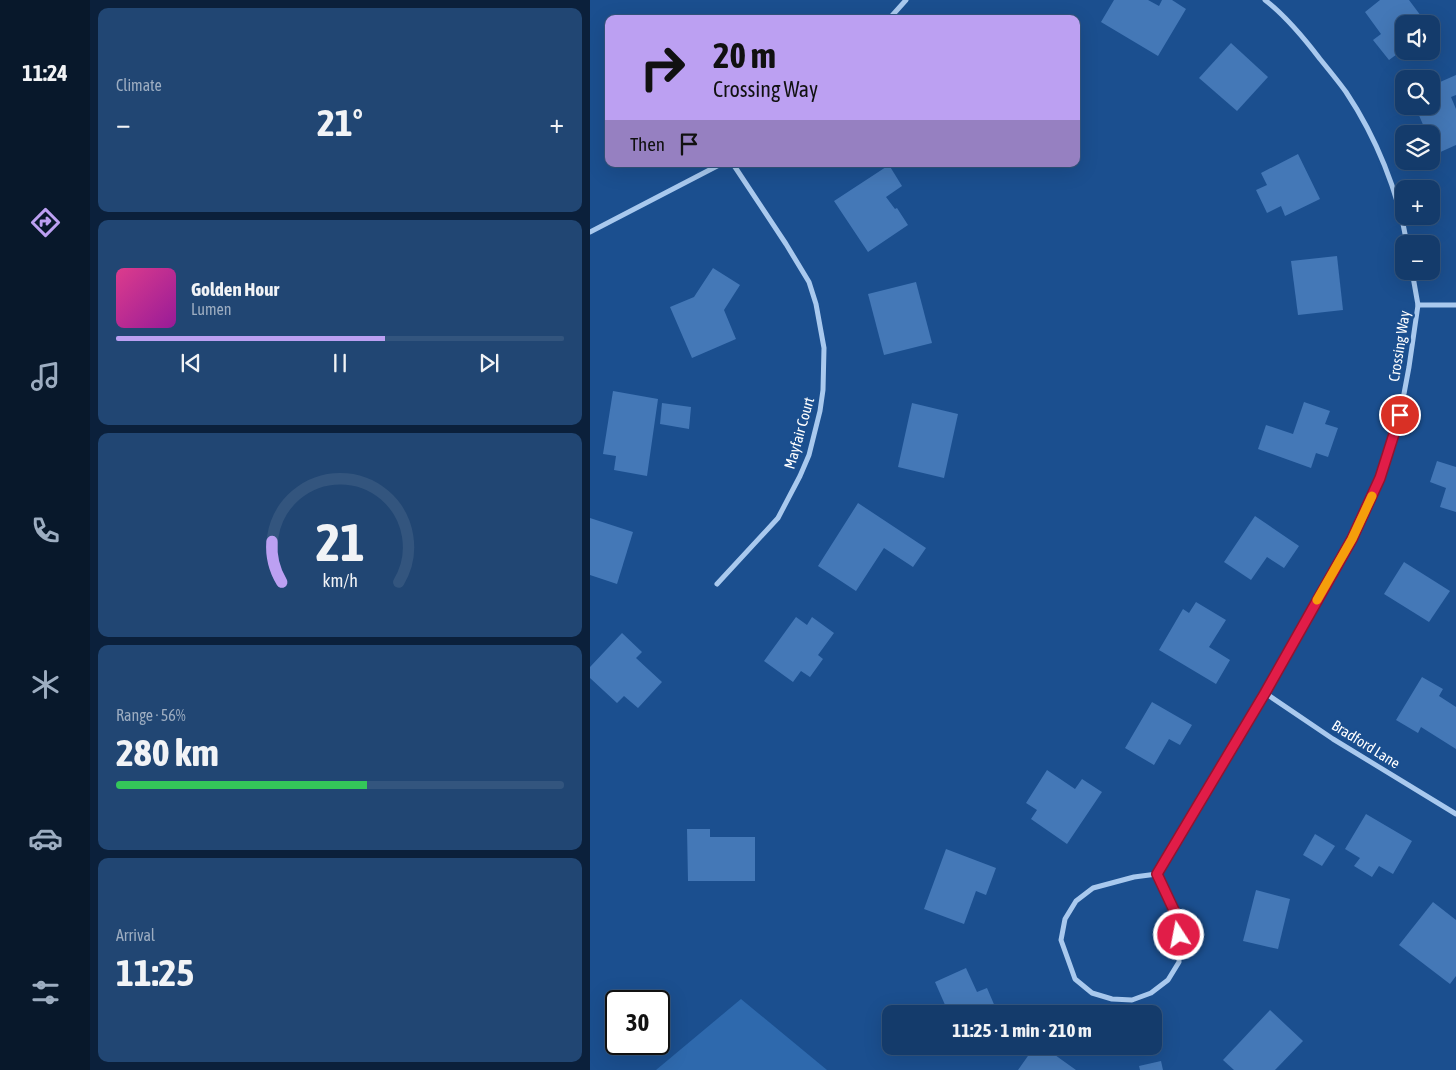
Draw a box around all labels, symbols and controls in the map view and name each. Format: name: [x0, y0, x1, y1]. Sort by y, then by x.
map controls: [1395, 15, 1440, 280]
button: sound: [1395, 15, 1440, 60]
icon: right: [630, 35, 695, 100]
text: 20 m: [713, 35, 776, 75]
text: 11:24: [22, 60, 68, 86]
button: search: [1395, 70, 1440, 115]
text: Climate: [116, 76, 162, 94]
text: Crossing Way: [713, 76, 818, 102]
text: 21°: [317, 101, 363, 144]
text: −: [116, 107, 131, 139]
text: +: [549, 107, 564, 139]
button: layers: [1395, 125, 1440, 170]
icon: arrive: [675, 130, 703, 158]
text: Then: [630, 133, 665, 155]
button: +: [1395, 180, 1440, 225]
icon: directions: [28, 205, 63, 240]
button: −: [1395, 235, 1440, 280]
text: Golden Hour: [191, 278, 279, 300]
text: Lumen: [191, 300, 231, 318]
street label: Crossing Way: [1385, 309, 1413, 383]
icon: previous: [177, 349, 205, 377]
icon: pause: [326, 349, 354, 377]
icon: next: [475, 349, 503, 377]
icon: music: [28, 359, 63, 394]
pin: [1379, 394, 1421, 436]
street label: Mayfair Court: [781, 395, 817, 471]
icon: arrive: [1386, 401, 1414, 429]
text: 21: [316, 512, 364, 572]
icon: phone: [28, 513, 63, 548]
text: km/h: [322, 570, 358, 591]
icon: climate: [28, 667, 63, 702]
text: Range · 56%: [116, 706, 186, 724]
street label: Bradford Lane: [1329, 716, 1403, 772]
text: 280 km: [116, 731, 219, 774]
icon: car: [28, 821, 63, 856]
position arrow: [1152, 908, 1204, 960]
text: Arrival: [116, 926, 155, 944]
text: 11:25: [116, 951, 194, 994]
icon: filters: [28, 975, 63, 1010]
speed limit sign: 30: [605, 990, 670, 1055]
text: 11:25 · 1 min · 210 m: [952, 1019, 1092, 1041]

